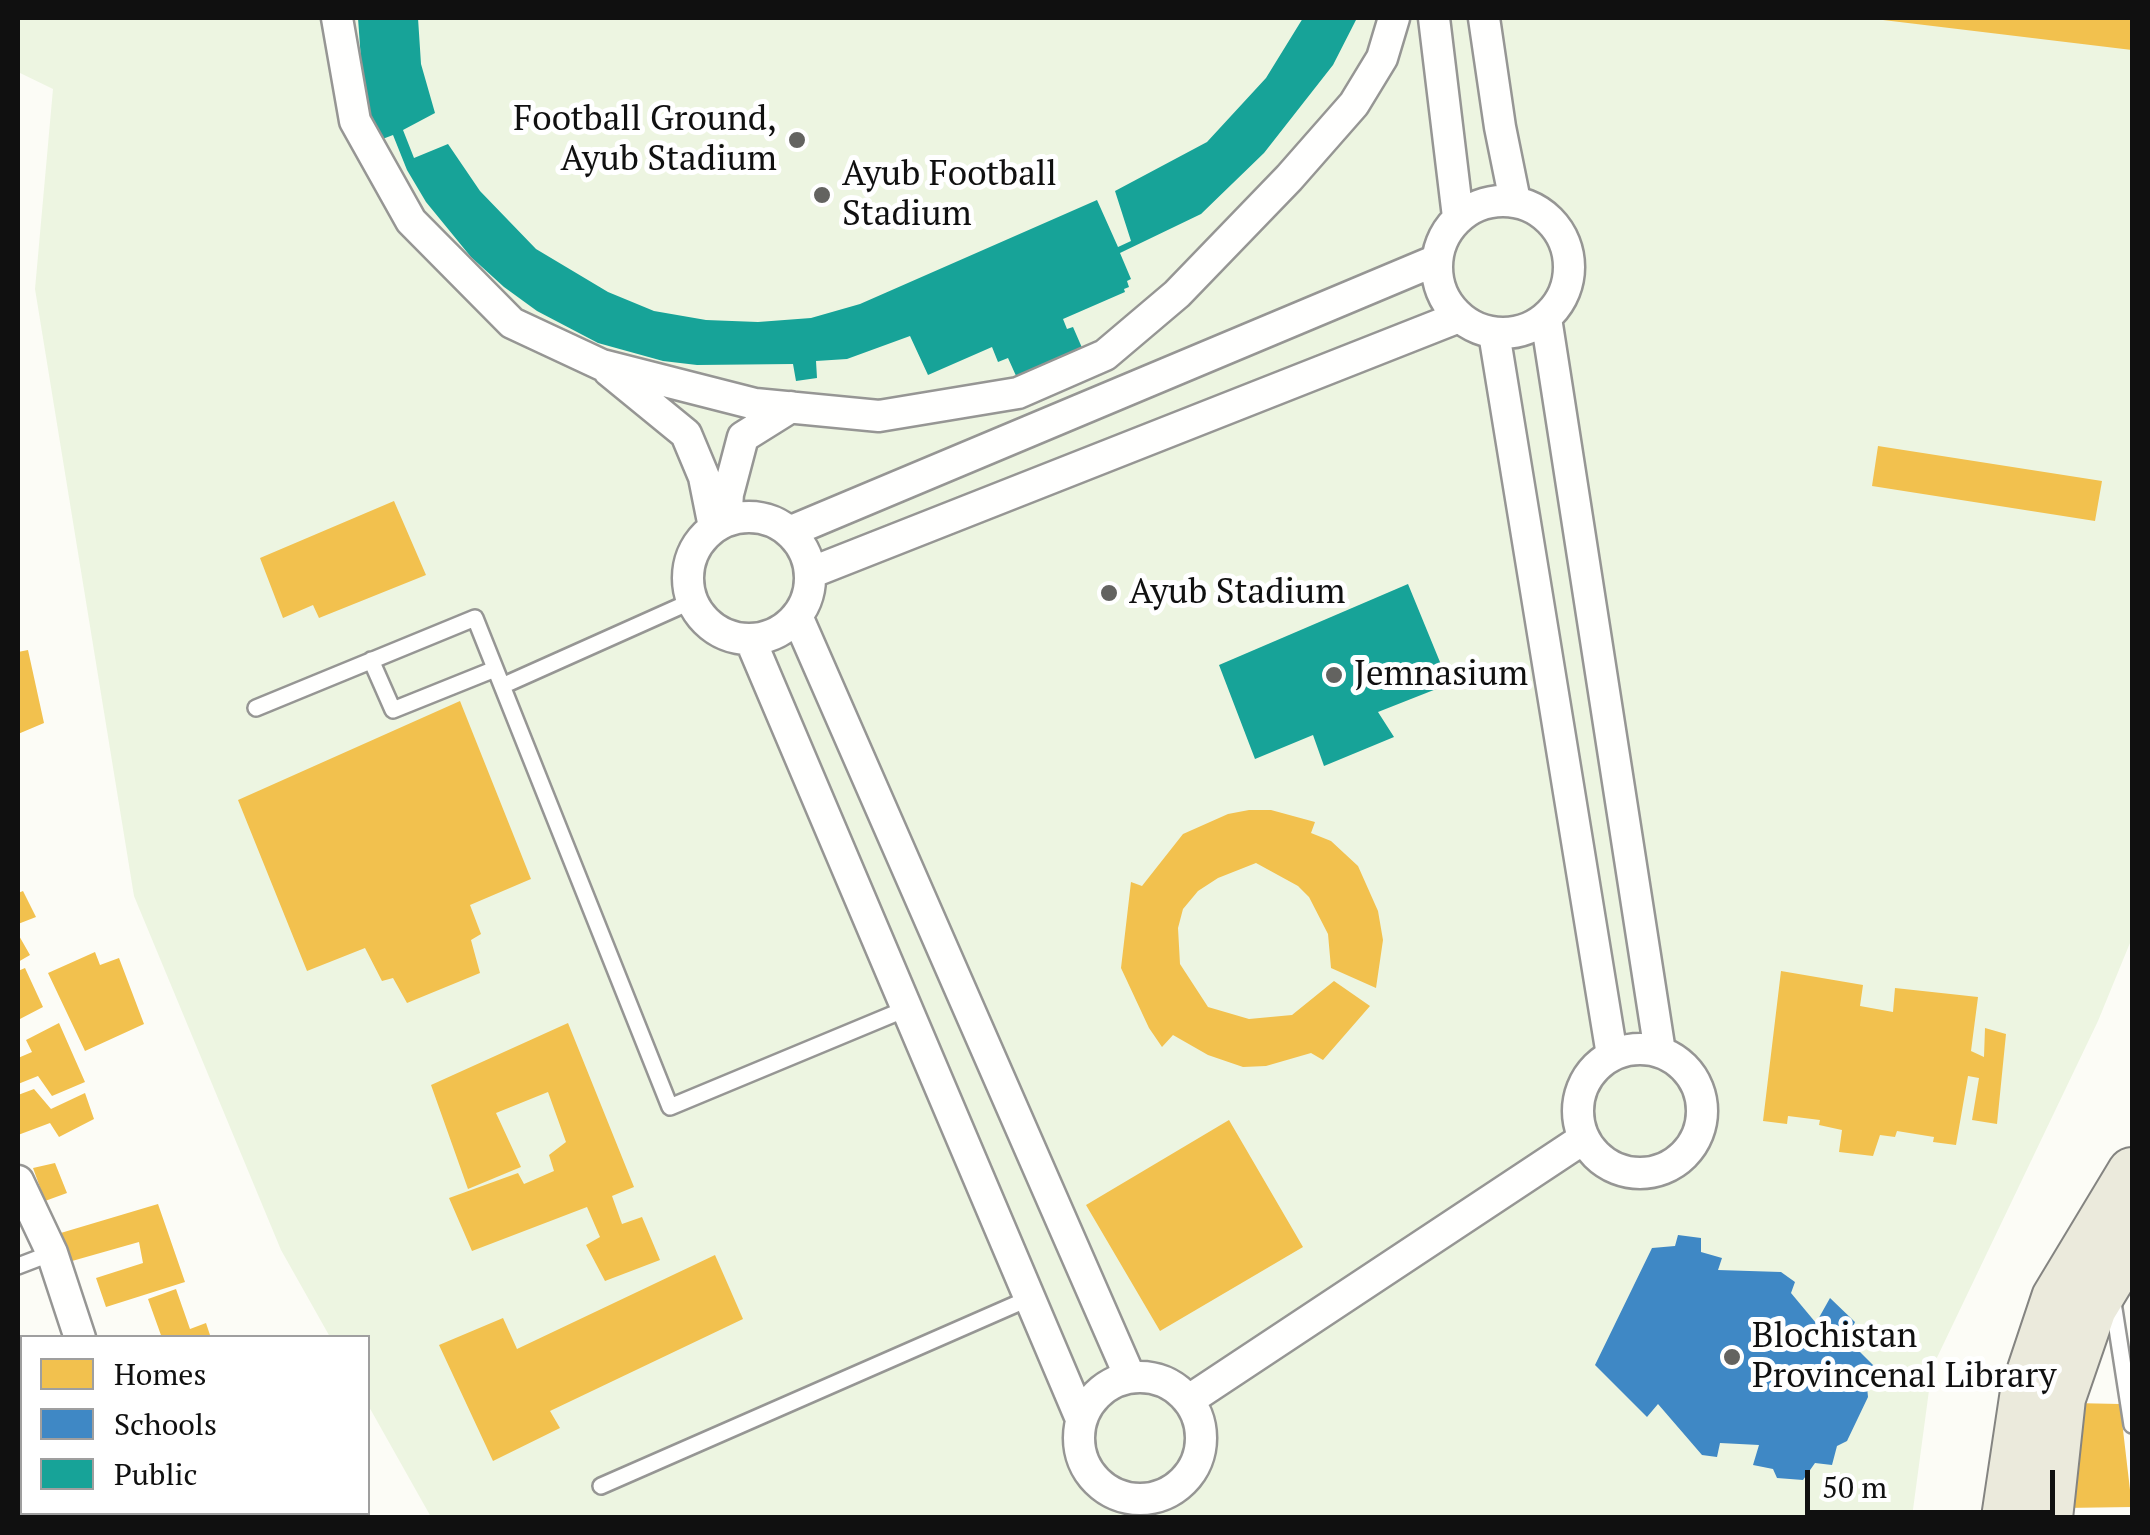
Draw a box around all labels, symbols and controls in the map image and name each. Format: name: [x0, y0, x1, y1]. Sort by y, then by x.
place label: Football Ground, Ayub Stadium: [513, 99, 777, 181]
marker: Football Ground, Ayub Stadium: [786, 129, 808, 151]
place label: Ayub Football Stadium: [842, 154, 1057, 236]
marker: Ayub Football Stadium: [811, 184, 833, 206]
place label: Ayub Stadium: [1129, 572, 1345, 614]
marker: Ayub Stadium: [1098, 582, 1120, 604]
place label: Jemnasium: [1354, 654, 1528, 696]
marker: Jemnasium: [1323, 664, 1345, 686]
place label: Blochistan Provincenal Library: [1752, 1316, 2056, 1398]
legend: [20, 1335, 370, 1515]
marker: Blochistan Provincenal Library: [1721, 1346, 1743, 1368]
text: Homes: [114, 1354, 206, 1394]
text: Schools: [114, 1404, 217, 1444]
scale bar: [1810, 1450, 2060, 1512]
text: Public: [114, 1454, 197, 1494]
text: 50 m: [1822, 1467, 1887, 1507]

